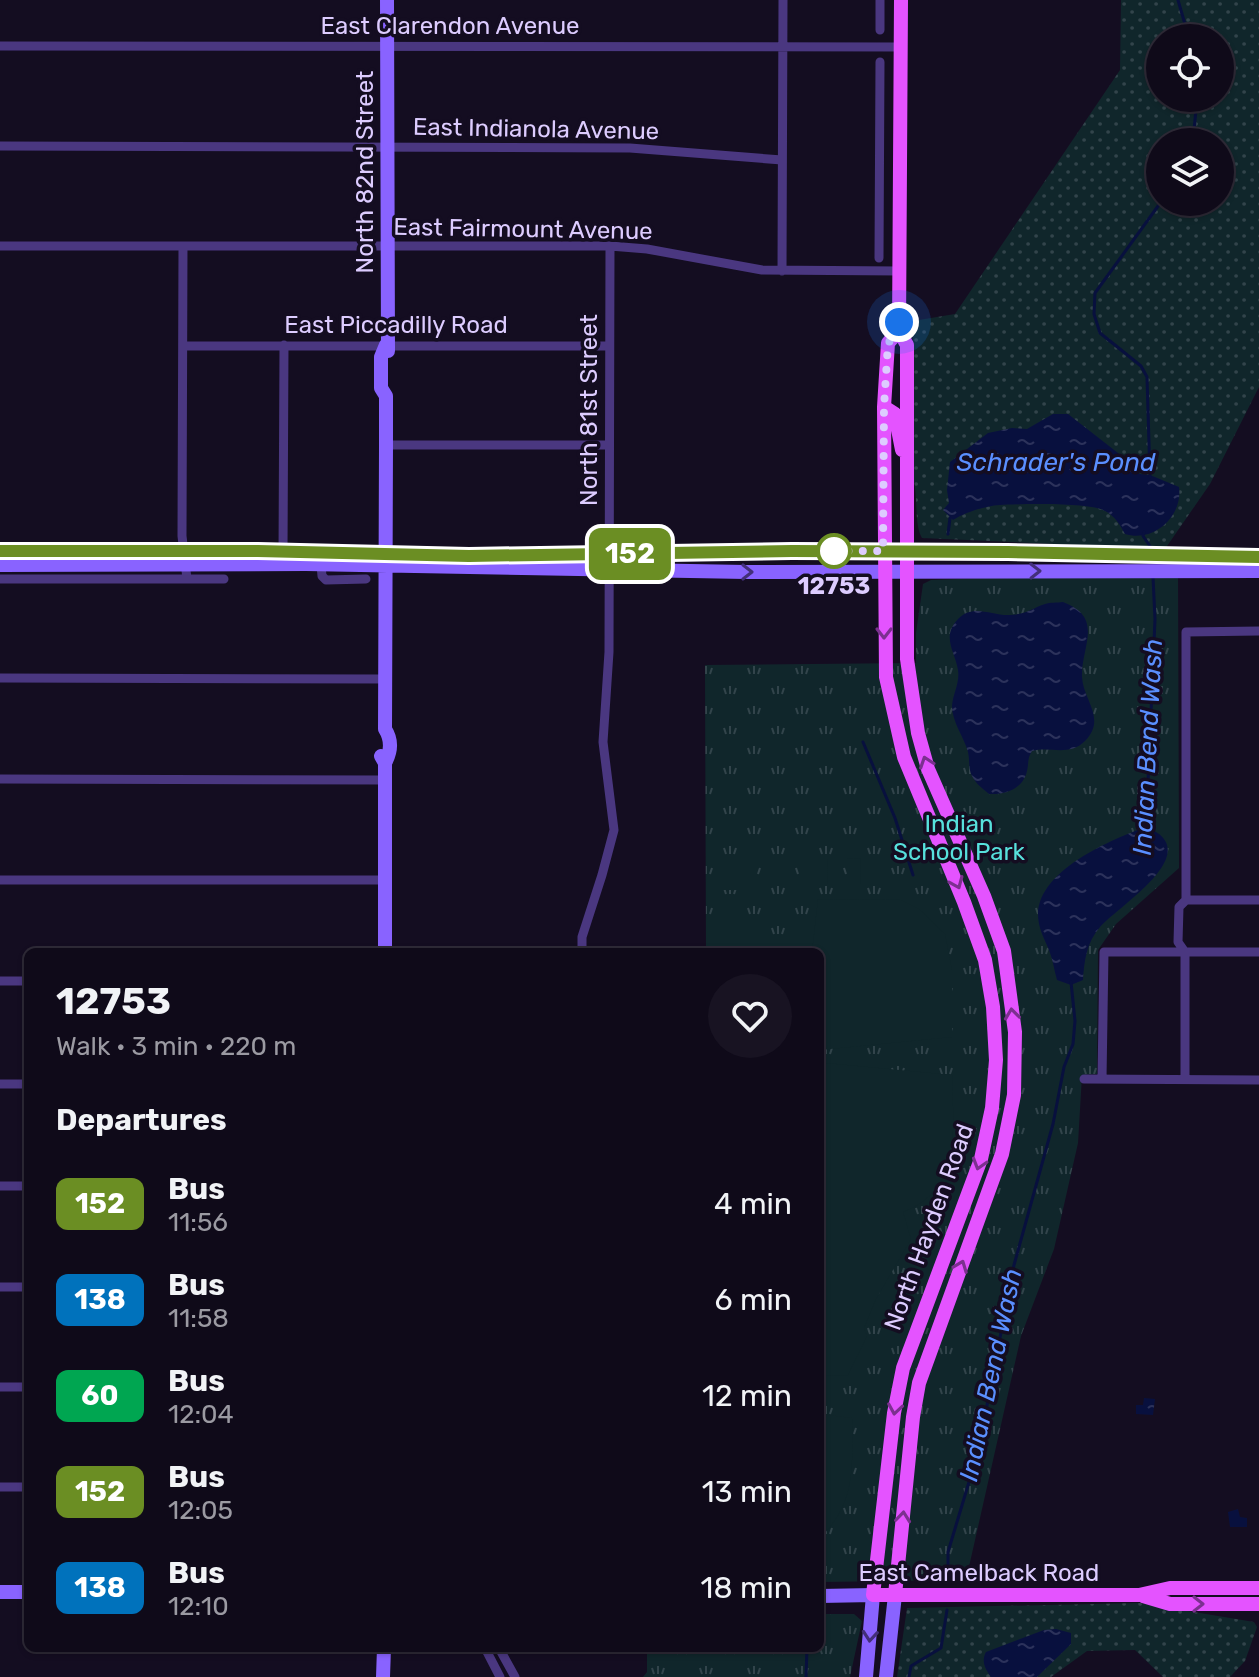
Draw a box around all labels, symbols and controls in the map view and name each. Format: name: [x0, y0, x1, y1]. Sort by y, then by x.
street label: East Clarendon Avenue: [320, 12, 580, 40]
map controls: [1146, 24, 1234, 216]
button: locate: [1146, 24, 1234, 112]
street label: North 82nd Street: [351, 71, 379, 273]
street label: East Indianola Avenue: [413, 113, 659, 145]
button: layers: [1146, 128, 1234, 216]
street label: East Fairmount Avenue: [393, 213, 653, 245]
your location: [879, 302, 919, 342]
street label: East Piccadilly Road: [284, 311, 508, 339]
street label: North 81st Street: [575, 314, 603, 506]
water label: Schrader's Pond: [956, 447, 1156, 478]
line badge: 152: [584, 528, 676, 580]
marker: 12753: [817, 534, 851, 568]
text: 152: [605, 537, 655, 570]
one-way arrow: [741, 563, 754, 581]
one-way arrow: [1029, 563, 1042, 580]
place label: 12753: [798, 572, 870, 600]
one-way arrow: [875, 627, 893, 640]
water label: Indian Bend Wash: [1127, 638, 1169, 856]
one-way arrow: [920, 756, 936, 770]
park label: Indian School Park: [893, 810, 1026, 866]
one-way arrow: [947, 875, 963, 890]
button: heart: [708, 974, 792, 1058]
text: 12753: [56, 978, 171, 1024]
one-way arrow: [1004, 1008, 1021, 1021]
text: Walk · 3 min · 220 m: [56, 1031, 296, 1062]
text: Departures: [56, 1102, 227, 1138]
street label: North Hayden Road: [879, 1120, 979, 1334]
one-way arrow: [972, 1156, 988, 1170]
text: Bus: [168, 1171, 225, 1207]
text: 4 min: [714, 1186, 792, 1222]
text: 152: [75, 1187, 125, 1220]
text: 11:56: [168, 1207, 228, 1238]
one-way arrow: [951, 1260, 968, 1274]
water label: Indian Bend Wash: [953, 1266, 1029, 1484]
text: Bus: [168, 1267, 225, 1303]
text: 6 min: [714, 1282, 792, 1318]
text: 138: [74, 1283, 126, 1316]
text: 11:58: [168, 1303, 229, 1334]
text: Bus: [168, 1363, 225, 1399]
text: 12 min: [702, 1378, 792, 1414]
text: 60: [81, 1379, 119, 1412]
text: 12:04: [168, 1399, 234, 1430]
one-way arrow: [887, 1402, 904, 1416]
text: Bus: [168, 1459, 225, 1495]
text: 13 min: [702, 1474, 792, 1510]
text: 152: [75, 1475, 125, 1508]
text: 12:05: [168, 1495, 233, 1526]
one-way arrow: [895, 1510, 912, 1523]
text: Bus: [168, 1555, 225, 1591]
street label: East Camelback Road: [859, 1559, 1099, 1587]
text: 18 min: [701, 1570, 792, 1606]
text: 138: [74, 1571, 126, 1604]
text: 12:10: [168, 1591, 229, 1622]
one-way arrow: [1192, 1595, 1205, 1613]
one-way arrow: [862, 1630, 879, 1643]

